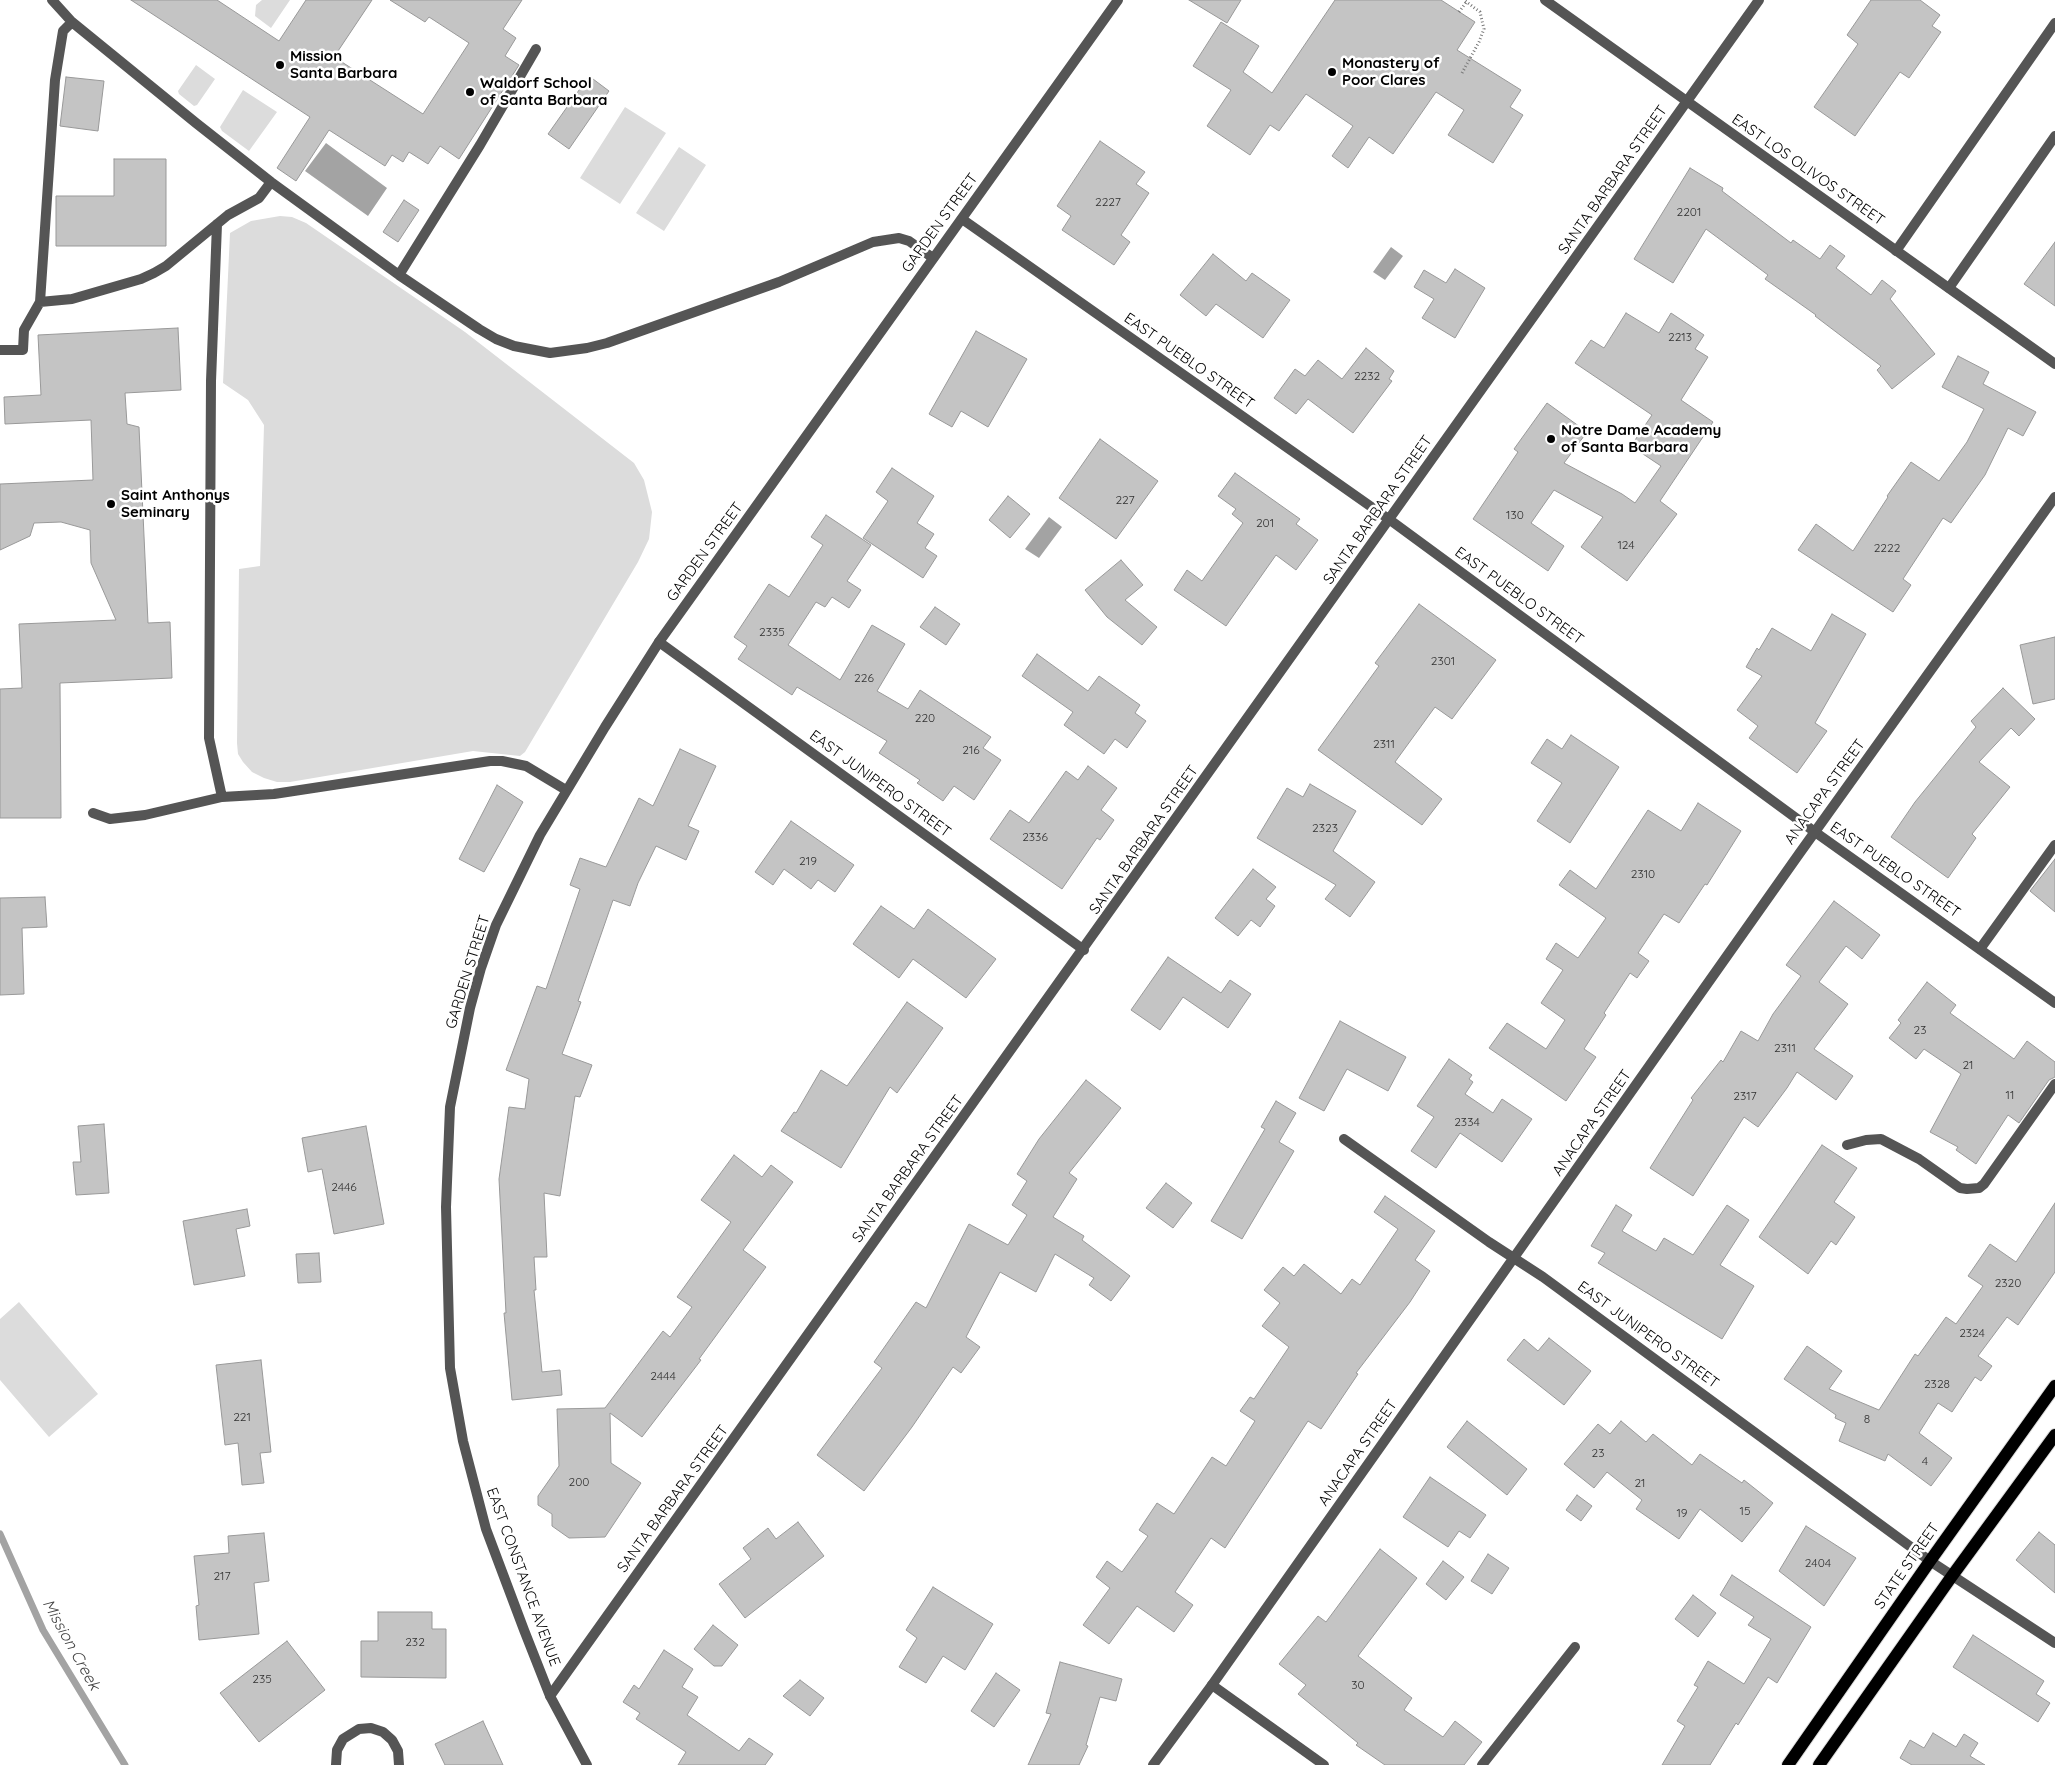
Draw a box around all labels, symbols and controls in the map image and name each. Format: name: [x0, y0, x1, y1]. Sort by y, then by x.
place label: Mission Santa Barbara: [290, 47, 397, 82]
place label: Monastery of Poor Clares: [1342, 54, 1440, 89]
marker: Mission Santa Barbara: [274, 59, 286, 71]
marker: Monastery of Poor Clares: [1326, 66, 1338, 78]
place label: Waldorf School of Santa Barbara: [480, 74, 608, 109]
marker: Waldorf School of Santa Barbara: [464, 86, 476, 98]
street label: SANTA BARBARA STREET: [1555, 102, 1671, 258]
street label: EAST LOS OLIVOS STREET: [1728, 110, 1888, 230]
street label: GARDEN STREET: [898, 170, 982, 276]
house number: 2227: [1095, 195, 1121, 209]
house number: 2201: [1677, 205, 1701, 219]
street label: EAST PUEBLO STREET: [1120, 309, 1258, 413]
house number: 2213: [1668, 330, 1692, 344]
house number: 2232: [1354, 369, 1380, 383]
place label: Notre Dame Academy of Santa Barbara: [1561, 421, 1721, 456]
street label: SANTA BARBARA STREET: [1320, 432, 1436, 588]
marker: Notre Dame Academy of Santa Barbara: [1545, 433, 1557, 445]
place label: Saint Anthonys Seminary: [121, 486, 230, 521]
house number: 227: [1115, 493, 1135, 507]
marker: Saint Anthonys Seminary: [105, 498, 117, 510]
street label: GARDEN STREET: [663, 499, 747, 605]
house number: 130: [1506, 508, 1524, 522]
house number: 201: [1256, 516, 1274, 530]
house number: 124: [1617, 538, 1635, 552]
house number: 2222: [1874, 541, 1900, 555]
street label: EAST PUEBLO STREET: [1451, 543, 1587, 649]
house number: 2335: [759, 625, 785, 639]
house number: 2301: [1431, 654, 1455, 668]
house number: 226: [854, 671, 874, 685]
house number: 220: [915, 711, 935, 725]
street label: EAST JUNIPERO STREET: [806, 727, 954, 841]
street label: ANACAPA STREET: [1781, 736, 1869, 848]
house number: 2311: [1373, 737, 1395, 751]
house number: 216: [962, 743, 980, 757]
street label: SANTA BARBARA STREET: [1086, 762, 1202, 918]
street label: EAST PUEBLO STREET: [1826, 818, 1964, 922]
house number: 2323: [1312, 821, 1338, 835]
house number: 2336: [1022, 830, 1048, 844]
house number: 219: [799, 854, 817, 868]
house number: 2310: [1631, 867, 1655, 881]
street label: GARDEN STREET: [442, 913, 494, 1031]
house number: 23: [1914, 1023, 1926, 1037]
house number: 2311: [1774, 1041, 1796, 1055]
house number: 21: [1962, 1058, 1974, 1072]
street label: ANACAPA STREET: [1549, 1066, 1635, 1180]
house number: 11: [2006, 1088, 2014, 1102]
house number: 2317: [1733, 1089, 1757, 1103]
street label: SANTA BARBARA STREET: [849, 1092, 967, 1246]
house number: 2334: [1454, 1115, 1480, 1129]
house number: 2446: [331, 1180, 357, 1194]
house number: 2320: [1995, 1276, 2021, 1290]
street label: EAST JUNIPERO STREET: [1574, 1278, 1722, 1392]
house number: 2324: [1959, 1326, 1985, 1340]
house number: 2444: [650, 1369, 676, 1383]
house number: 2328: [1924, 1377, 1950, 1391]
street label: ANACAPA STREET: [1315, 1396, 1401, 1510]
house number: 221: [233, 1410, 251, 1424]
house number: 8: [1864, 1412, 1870, 1426]
street label: SANTA BARBARA STREET: [614, 1422, 732, 1576]
house number: 23: [1592, 1446, 1604, 1460]
house number: 4: [1922, 1454, 1928, 1468]
house number: 200: [569, 1475, 589, 1489]
house number: 21: [1634, 1476, 1646, 1490]
street label: EAST CONSTANCE AVENUE: [482, 1485, 564, 1669]
house number: 15: [1740, 1504, 1750, 1518]
house number: 19: [1676, 1506, 1688, 1520]
street label: STATE STREET: [1871, 1519, 1943, 1613]
house number: 2404: [1805, 1556, 1831, 1570]
house number: 217: [213, 1569, 231, 1583]
water label: Mission Creek: [38, 1596, 104, 1694]
house number: 232: [405, 1635, 425, 1649]
house number: 235: [252, 1672, 272, 1686]
house number: 30: [1351, 1678, 1365, 1692]

